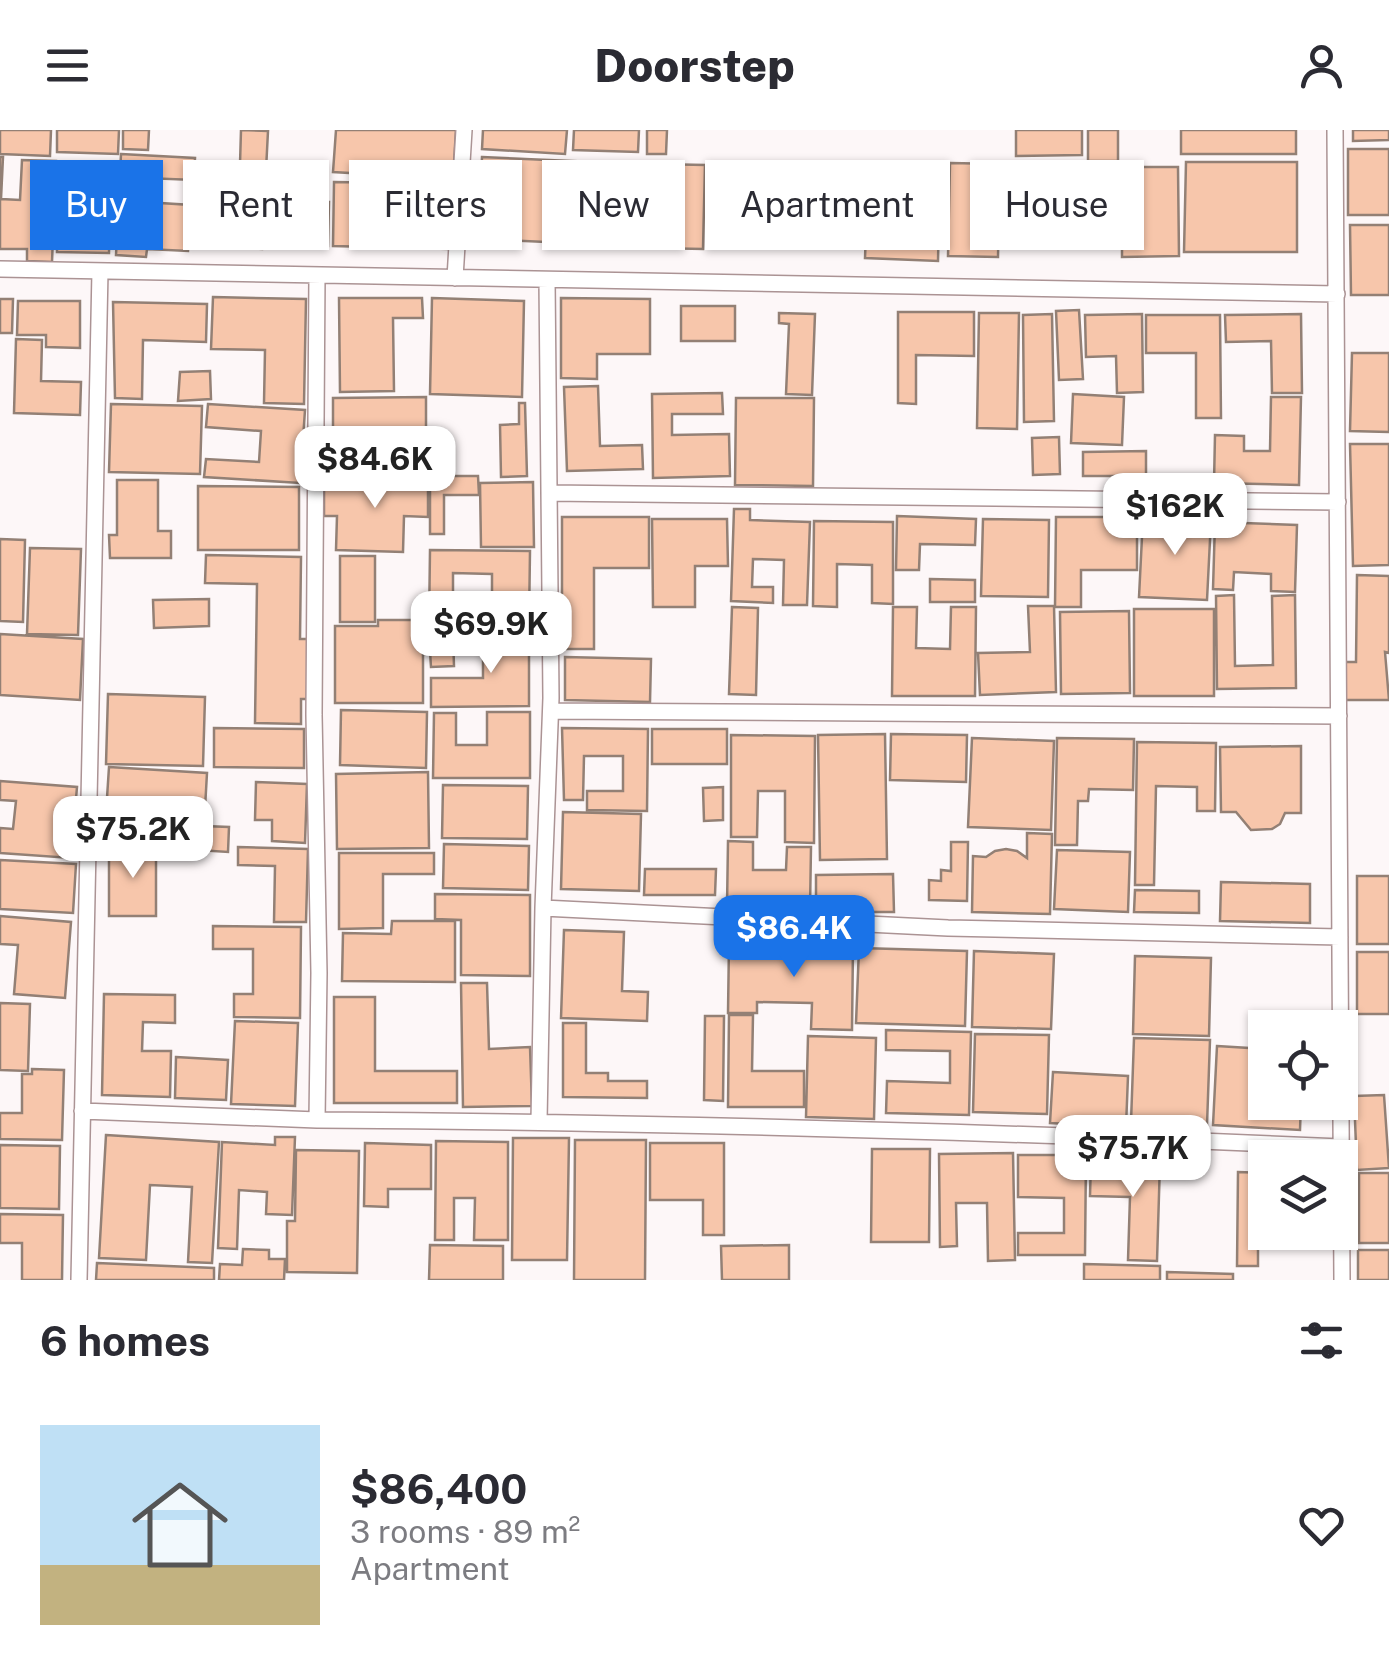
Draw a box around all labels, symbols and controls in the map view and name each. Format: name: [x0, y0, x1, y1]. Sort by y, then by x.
icon: menu: [40, 38, 95, 93]
icon: person: [1294, 38, 1349, 93]
text: Doorstep: [594, 39, 795, 92]
chip: Buy: [30, 160, 163, 250]
chip: Rent: [183, 160, 329, 250]
chip: Filters: [349, 160, 522, 250]
chip: New: [542, 160, 685, 250]
chip: Apartment: [705, 160, 950, 250]
chip: House: [970, 160, 1144, 250]
pin: $84.6K: [294, 426, 456, 511]
text: $84.6K: [317, 440, 433, 477]
pin: $162K: [1105, 473, 1245, 558]
text: $162K: [1125, 487, 1225, 524]
pin: $69.9K: [410, 591, 572, 676]
text: $69.9K: [433, 605, 549, 642]
pin: $75.2K: [52, 796, 214, 881]
text: $75.2K: [75, 810, 191, 847]
pin: $86.4K: [713, 895, 875, 980]
text: $86.4K: [736, 909, 852, 946]
map controls: [1248, 1010, 1358, 1250]
button: locate: [1248, 1010, 1358, 1120]
pin: $75.7K: [1052, 1115, 1214, 1200]
text: $75.7K: [1077, 1129, 1189, 1166]
button: layers: [1248, 1140, 1358, 1250]
icon: filters: [1294, 1313, 1349, 1368]
text: 6 homes: [40, 1316, 210, 1365]
text: $86,400: [350, 1464, 527, 1513]
icon: home: [120, 1465, 240, 1585]
icon: heart: [1294, 1498, 1349, 1553]
text: 3 rooms · 89 m²: [350, 1513, 580, 1550]
text: Apartment: [350, 1550, 510, 1587]

